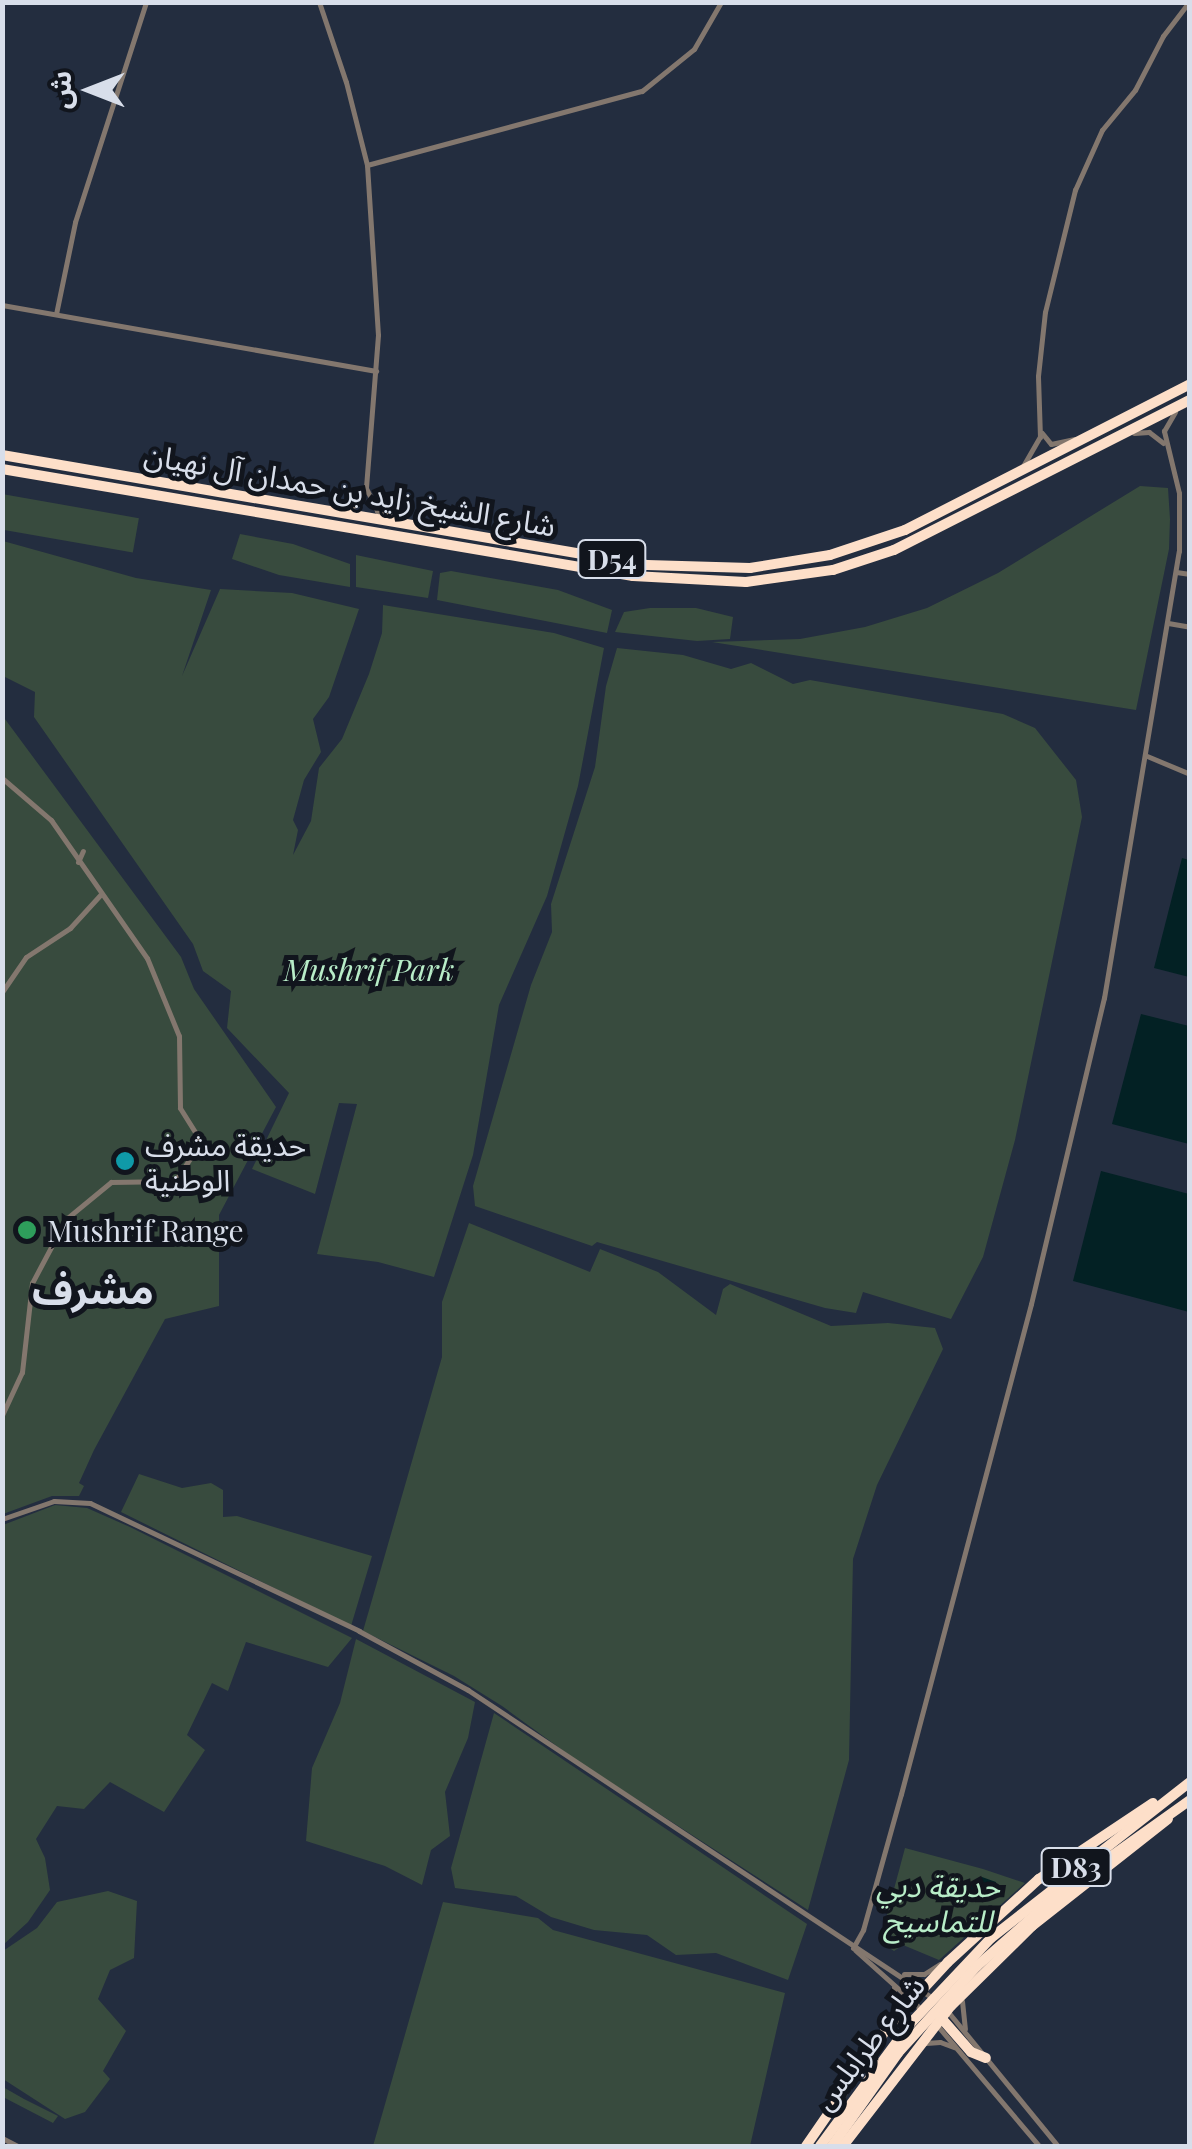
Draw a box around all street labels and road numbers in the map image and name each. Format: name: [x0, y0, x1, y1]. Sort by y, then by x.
street label: شارع الشيخ زايد بن حمدان آل نهيان: [142, 435, 558, 543]
road number: D54: [577, 536, 647, 582]
road number: D83: [1038, 1844, 1114, 1890]
street label: شارع طرابلس: [805, 1968, 931, 2116]

